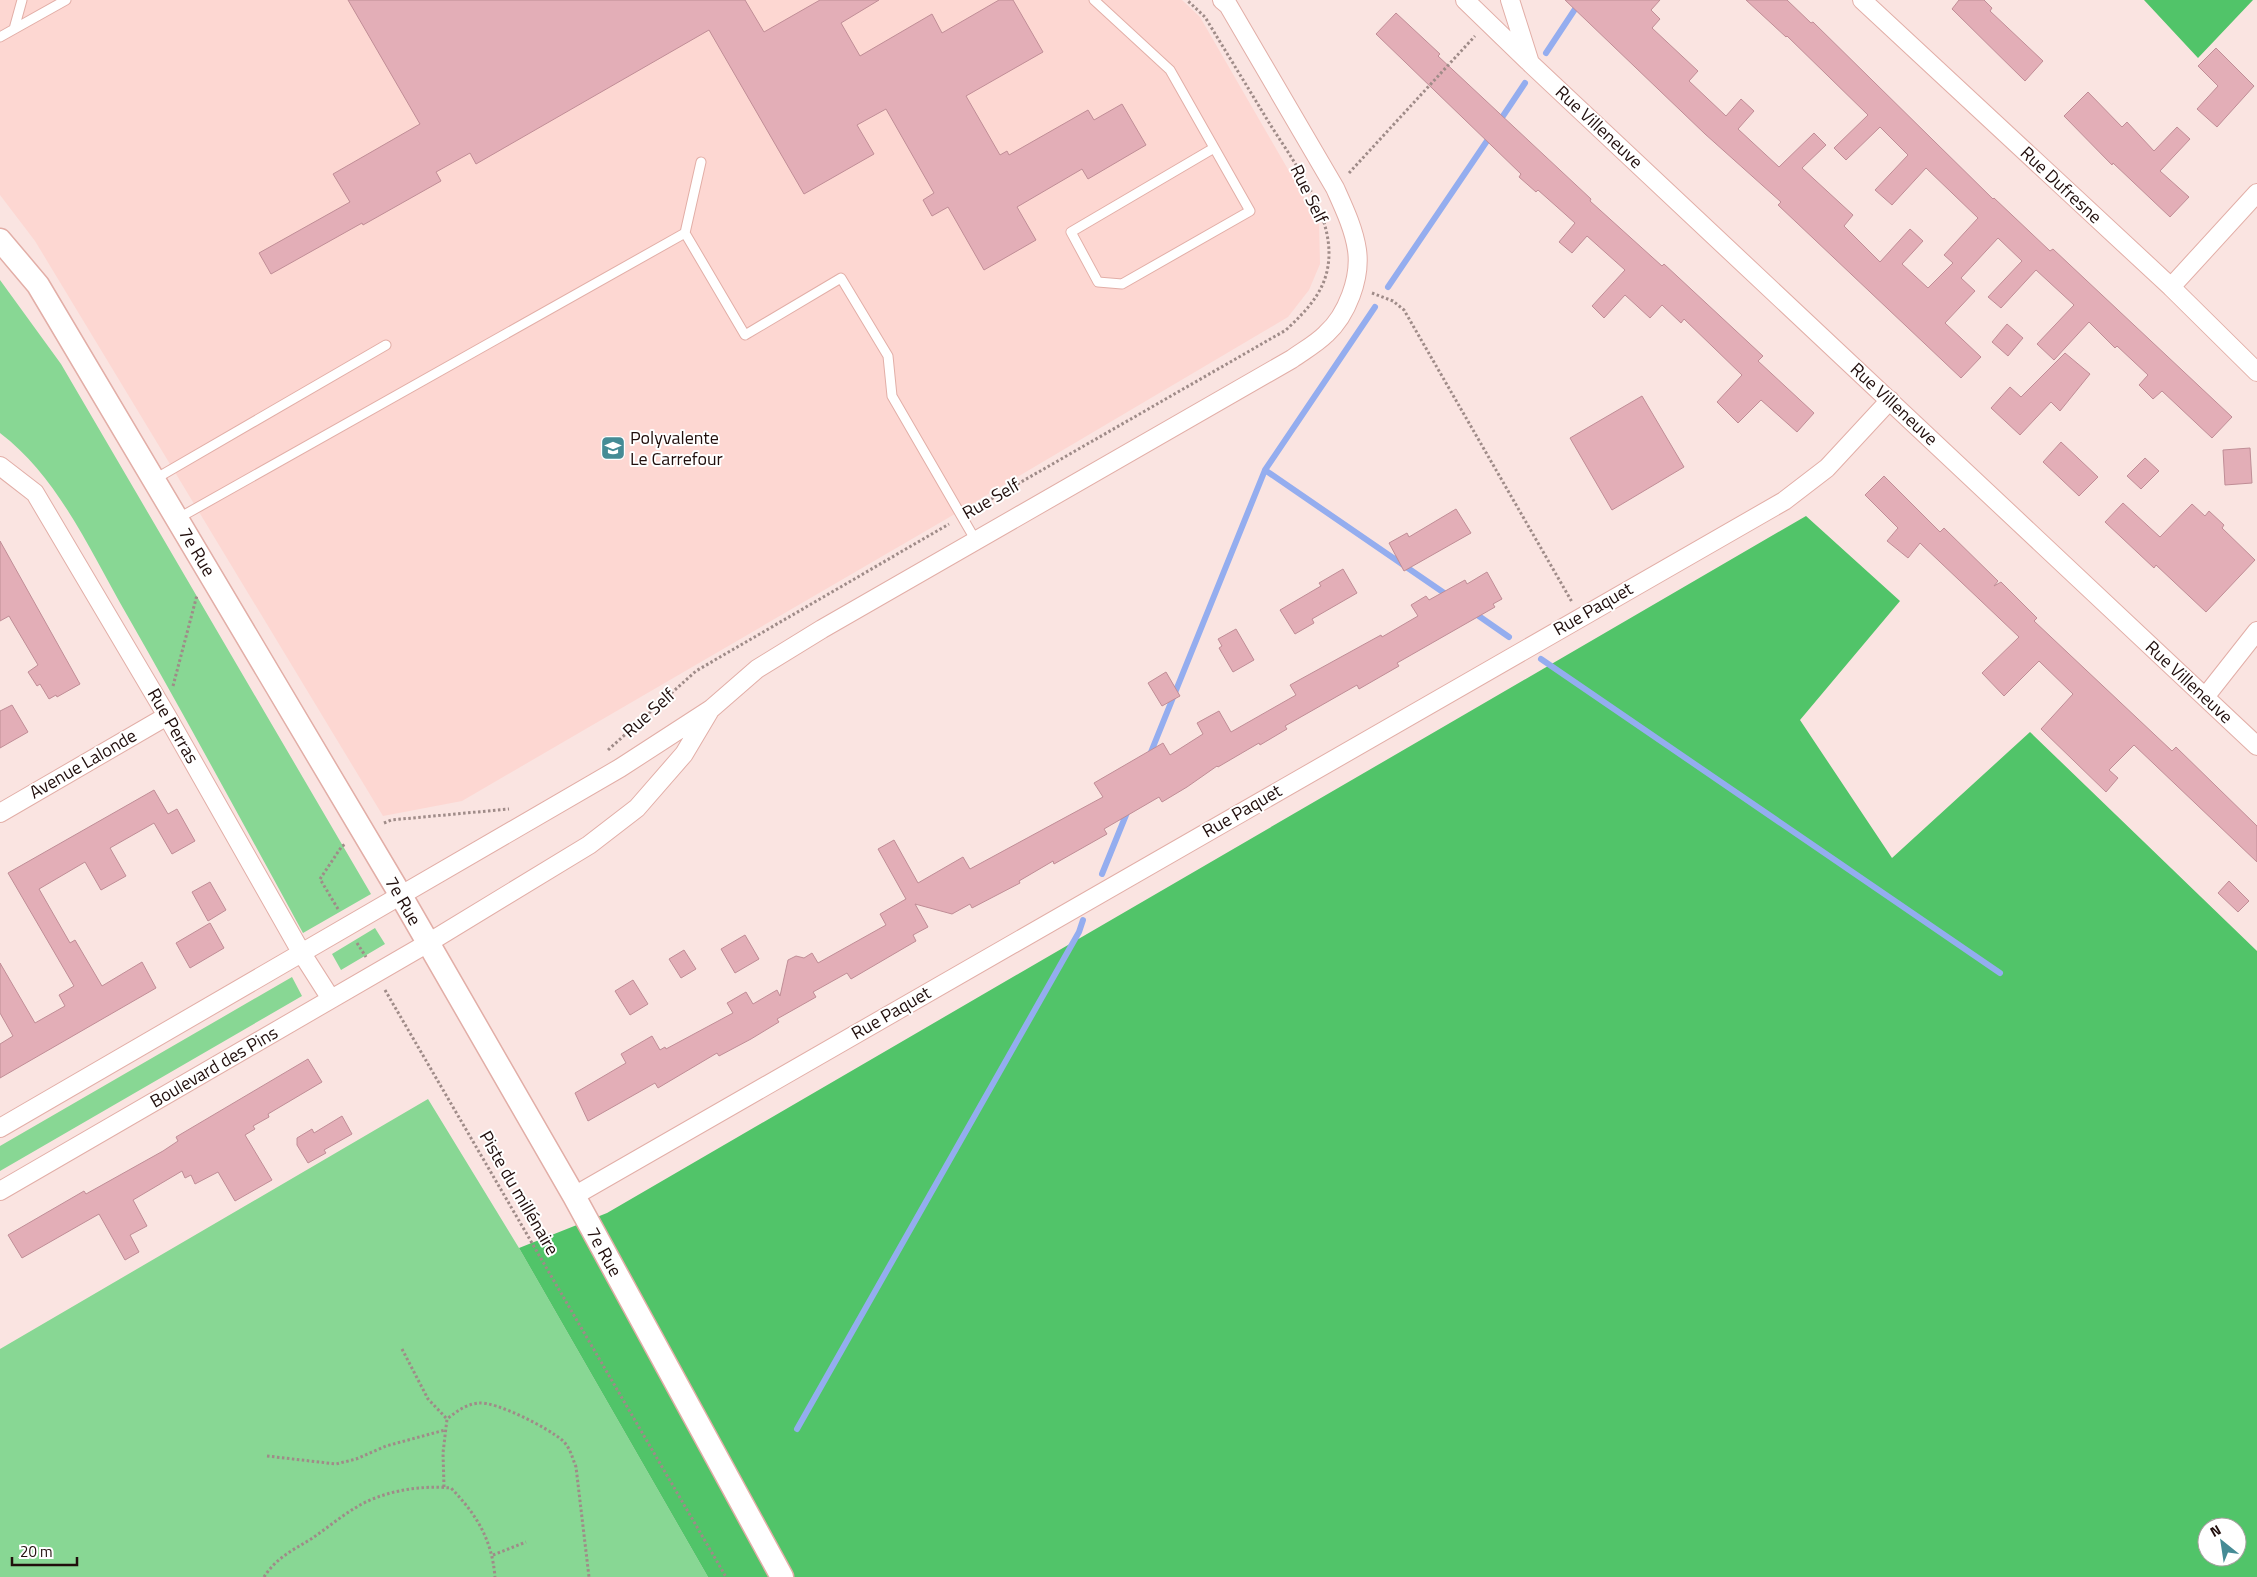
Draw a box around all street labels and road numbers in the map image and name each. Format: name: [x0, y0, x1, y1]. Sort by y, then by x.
street label: Rue Villeneuve: [1549, 79, 1649, 174]
street label: Rue Dufresne: [2014, 140, 2108, 230]
street label: Rue Self: [1284, 160, 1335, 228]
street label: Rue Villeneuve: [1844, 356, 1944, 451]
street label: Rue Self: [957, 471, 1025, 526]
street label: 7e Rue: [172, 522, 223, 581]
street label: Rue Paquet: [1548, 575, 1638, 642]
street label: Rue Villeneuve: [2139, 634, 2239, 729]
street label: Rue Self: [616, 682, 681, 744]
street label: Rue Perras: [141, 683, 206, 769]
street label: Avenue Lalonde: [24, 722, 141, 805]
street label: Rue Paquet: [1197, 777, 1287, 844]
street label: 7e Rue: [379, 871, 428, 930]
street label: Rue Paquet: [846, 979, 936, 1046]
street label: Boulevard des Pins: [145, 1019, 283, 1114]
street label: Piste du millénaire: [473, 1126, 566, 1260]
street label: 7e Rue: [580, 1222, 629, 1281]

